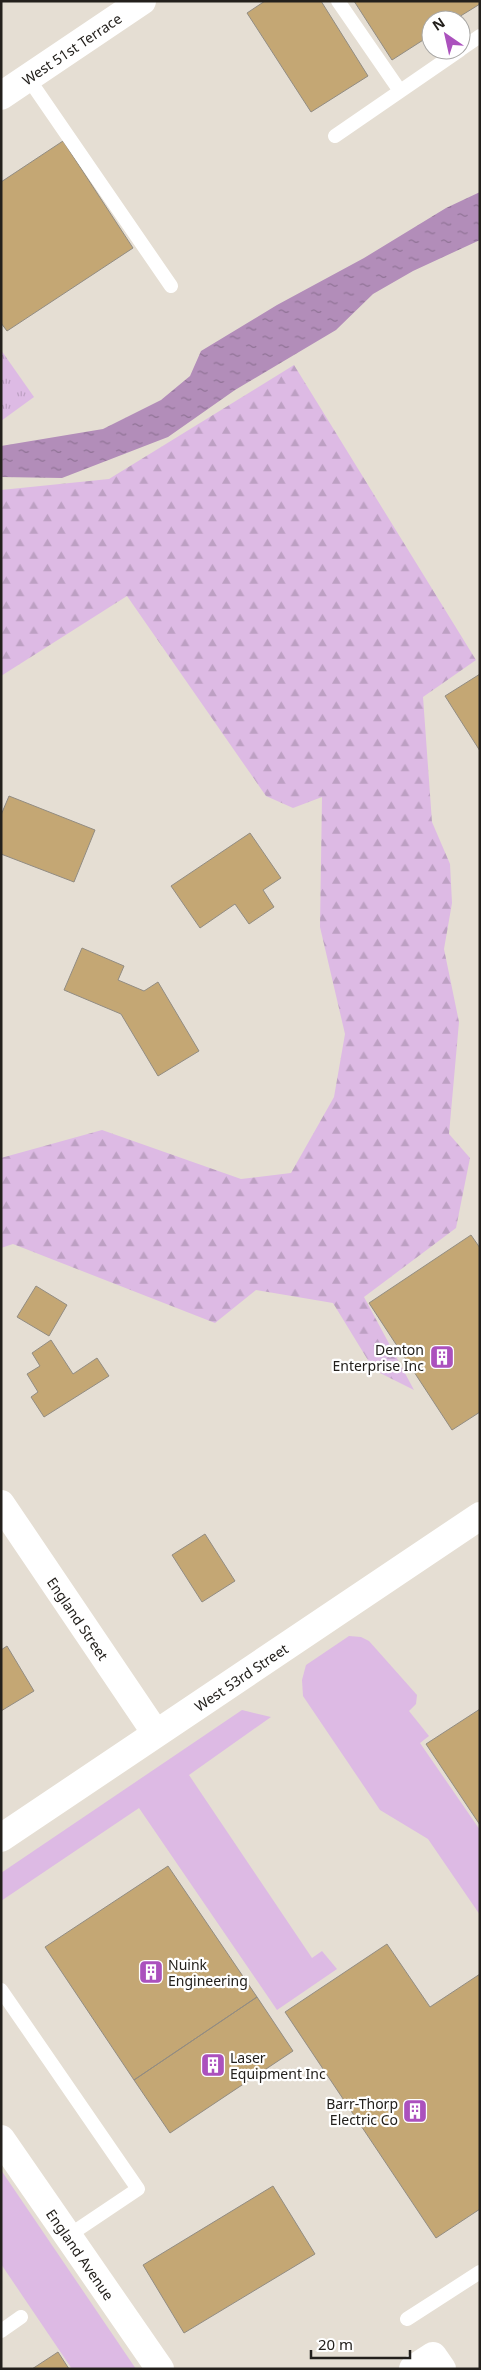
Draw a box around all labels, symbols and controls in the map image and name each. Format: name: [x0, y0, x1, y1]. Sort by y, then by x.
street label: West 51st Terrace: [18, 8, 125, 89]
north arrow: [421, 10, 471, 60]
text: N: [428, 13, 448, 35]
place label: Denton Enterprise Inc: [332, 1340, 424, 1375]
building icon: Denton Enterprise Inc: [429, 1344, 455, 1370]
street label: England Street: [43, 1573, 113, 1664]
street label: West 53rd Street: [190, 1638, 291, 1715]
place label: Nuink Engineering: [168, 1955, 248, 1990]
building icon: Nuink Engineering: [138, 1959, 164, 1985]
place label: Laser Equipment Inc: [230, 2048, 326, 2083]
building icon: Laser Equipment Inc: [200, 2052, 226, 2078]
place label: Barr-Thorp Electric Co: [326, 2094, 398, 2129]
building icon: Barr-Thorp Electric Co: [402, 2098, 428, 2124]
street label: England Avenue: [42, 2205, 119, 2304]
scale bar: [311, 2328, 410, 2360]
text: 20 m: [318, 2334, 353, 2354]

